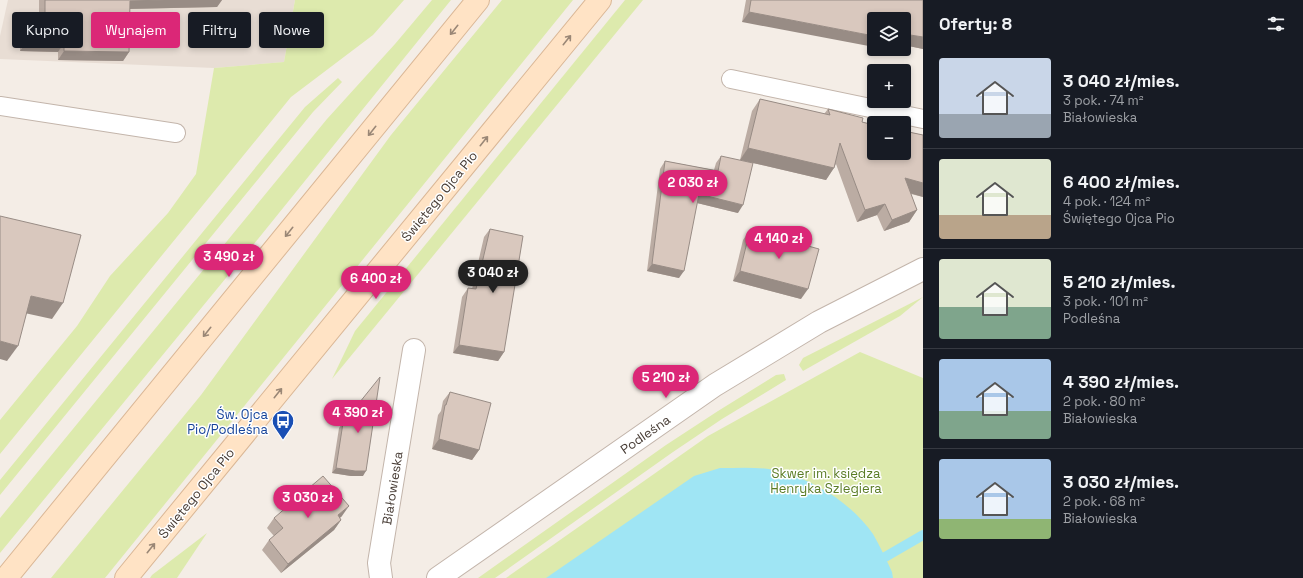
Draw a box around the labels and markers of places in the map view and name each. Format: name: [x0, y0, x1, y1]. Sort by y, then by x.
pin: 2 030 zł: [652, 170, 734, 204]
pin: 4 140 zł: [738, 226, 820, 260]
pin: 3 490 zł: [188, 244, 270, 278]
pin: 3 040 zł: [452, 260, 534, 294]
pin: 6 400 zł: [335, 266, 417, 300]
pin: 5 210 zł: [625, 365, 707, 399]
pin: 4 390 zł: [317, 400, 399, 434]
place label: Św. Ojca Pio/Podleśna: [187, 406, 269, 438]
bus stop icon: Św. Ojca Pio/Podleśna: [270, 408, 296, 441]
pin: 3 030 zł: [267, 485, 349, 519]

